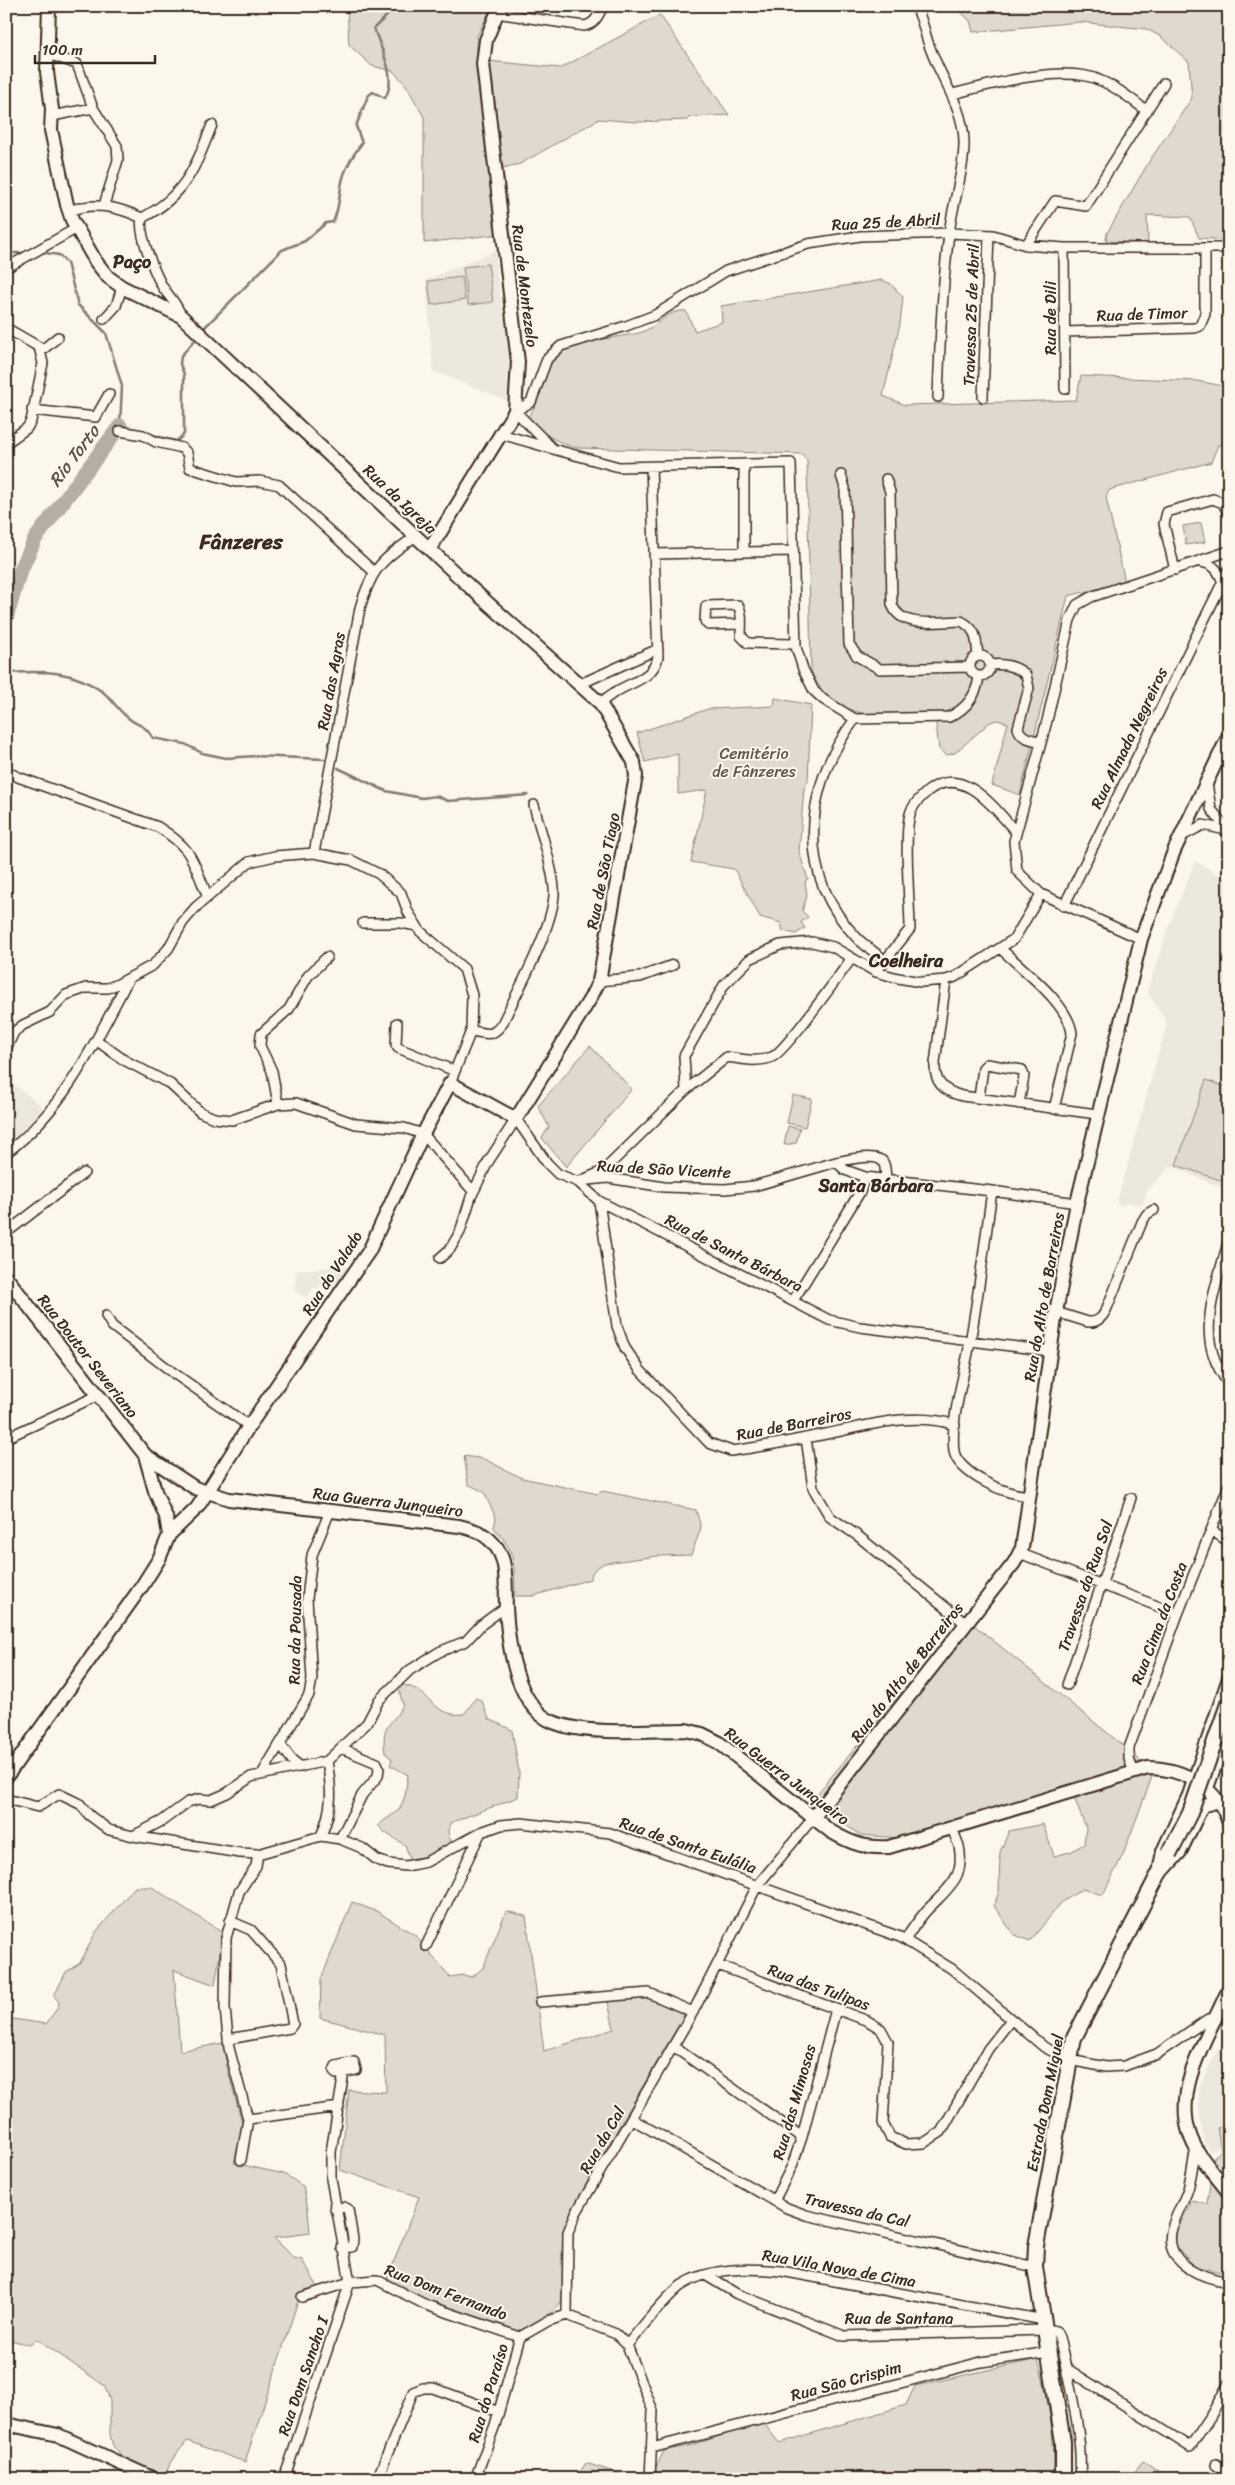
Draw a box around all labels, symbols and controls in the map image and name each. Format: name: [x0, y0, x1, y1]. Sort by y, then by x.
scale bar: [35, 32, 155, 64]
text: 100 m: [42, 37, 83, 63]
street label: Rua 25 de Abril: [831, 205, 941, 239]
street label: Rua de Montezelo: [503, 223, 547, 349]
street label: Travessa 25 de Abril: [954, 243, 988, 387]
district label: Paço: [113, 246, 152, 278]
street label: Rua de Dili: [1036, 281, 1065, 355]
street label: Rua de Timor: [1096, 298, 1189, 330]
water label: Rio Torto: [40, 417, 109, 494]
street label: Rua da Igreja: [356, 456, 445, 542]
district label: Fânzeres: [198, 523, 284, 561]
street label: Rua das Agras: [308, 629, 354, 732]
street label: Rua Almada Negreiros: [1082, 662, 1176, 814]
park label: Cemitério de Fânzeres: [712, 739, 796, 786]
street label: Rua de São Tiago: [577, 810, 629, 932]
district label: Coelheira: [868, 945, 944, 977]
street label: Rua de São Vicente: [596, 1151, 732, 1187]
district label: Santa Bárbara: [818, 1170, 933, 1202]
street label: Rua de Santa Bárbara: [660, 1206, 808, 1300]
street label: Rua do Alto de Barreiros: [1015, 1209, 1073, 1384]
street label: Rua do Valado: [294, 1225, 370, 1321]
street label: Rua Doutor Severiano: [30, 1287, 146, 1425]
street label: Rua de Barreiros: [734, 1399, 855, 1449]
street label: Rua Guerra Junqueiro: [311, 1478, 465, 1526]
street label: Travessa da Rua Sol: [1049, 1516, 1121, 1656]
street label: Rua Cima da Costa: [1122, 1557, 1196, 1689]
street label: Rua da Pousada: [280, 1575, 310, 1685]
street label: Rua do Alto de Barreiros: [843, 1595, 972, 1748]
street label: Rua Guerra Junqueiro: [718, 1719, 856, 1833]
street label: Rua de Santa Eulália: [616, 1808, 761, 1882]
street label: Rua das Tulipas: [764, 1955, 875, 2019]
street label: Estrada Dom Miguel: [1017, 2031, 1073, 2174]
street label: Rua das Mimosas: [764, 2040, 825, 2163]
street label: Rua da Cal: [571, 2100, 633, 2179]
street label: Travessa da Cal: [802, 2184, 913, 2236]
street label: Rua Vila Nova de Cima: [760, 2240, 918, 2296]
street label: Rua Dom Fernando: [380, 2255, 512, 2329]
street label: Rua de Santana: [845, 2304, 953, 2333]
street label: Rua Dom Sancho I: [269, 2311, 338, 2440]
street label: Rua do Paraíso: [459, 2340, 517, 2446]
street label: Rua São Crispim: [787, 2352, 905, 2410]

